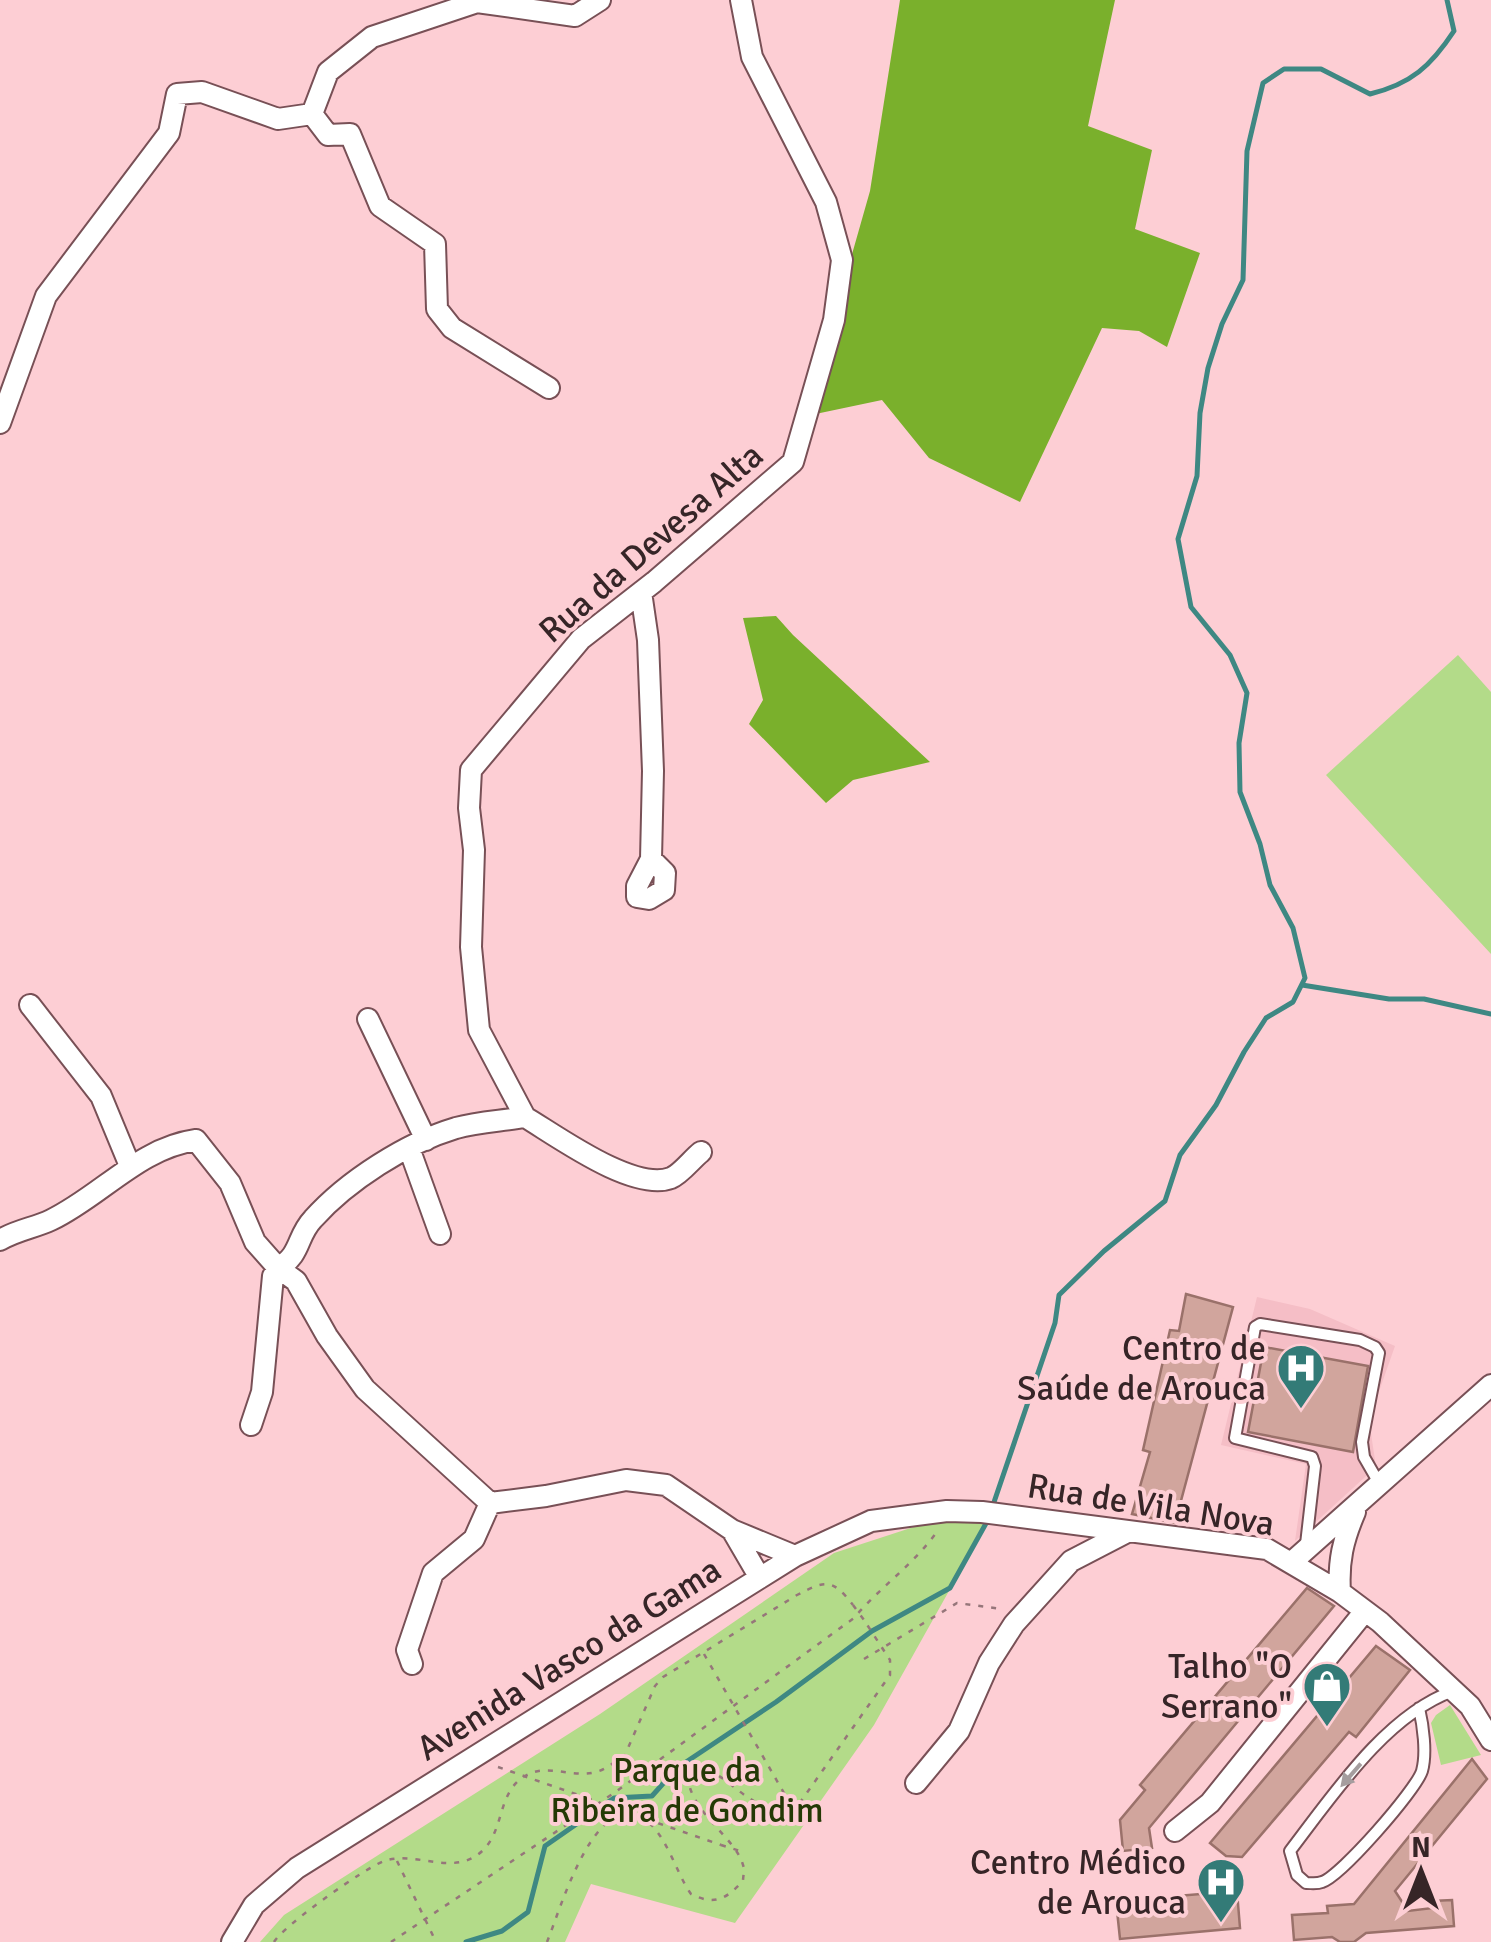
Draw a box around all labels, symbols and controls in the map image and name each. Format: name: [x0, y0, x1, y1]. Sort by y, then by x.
street label: Rua da Devesa Alta: [530, 434, 772, 652]
place label: Centro de Saúde de Arouca: [1017, 1327, 1266, 1410]
hospital icon: Centro de Saúde de Arouca: [1275, 1342, 1327, 1410]
street label: Rua de Vila Nova: [1025, 1464, 1277, 1546]
street label: Avenida Vasco da Gama: [409, 1548, 729, 1770]
place label: Talho "O Serrano": [1161, 1645, 1292, 1728]
shop icon: Talho "O Serrano": [1301, 1660, 1353, 1728]
park label: Parque da Ribeira de Gondim: [550, 1749, 824, 1832]
one-way arrow: [1340, 1763, 1362, 1788]
north arrow: [1371, 1822, 1471, 1922]
text: N: [1411, 1831, 1431, 1865]
place label: Centro Médico de Arouca: [970, 1841, 1186, 1924]
hospital icon: Centro Médico de Arouca: [1195, 1856, 1247, 1924]

